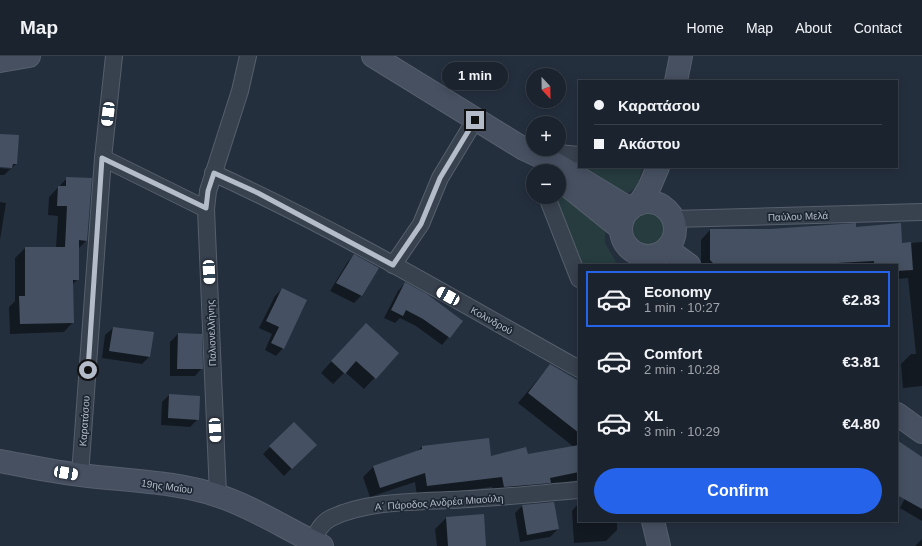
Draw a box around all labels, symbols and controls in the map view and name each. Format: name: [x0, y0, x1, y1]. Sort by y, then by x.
text: Map: [20, 17, 58, 38]
text: Home: [687, 20, 724, 36]
text: Map: [746, 20, 773, 36]
text: About: [795, 20, 832, 36]
text: Contact: [854, 20, 902, 36]
callout: 1 min: [442, 62, 508, 90]
text: 1 min: [458, 68, 492, 83]
north arrow: [526, 68, 566, 108]
map controls: [526, 68, 566, 204]
text: Καρατάσου: [618, 97, 700, 114]
car: [101, 101, 115, 127]
route end: [466, 111, 484, 129]
button: +: [526, 116, 566, 156]
text: Ακάστου: [618, 135, 680, 152]
button: −: [526, 164, 566, 204]
street label: Παύλου Μελά: [768, 210, 829, 223]
car: [202, 260, 216, 284]
icon: car: [596, 281, 632, 317]
text: Economy: [644, 283, 712, 300]
car: [435, 285, 461, 307]
text: €2.83: [842, 291, 880, 308]
street label: Παλιονελλήνης: [205, 300, 218, 366]
text: 1 min · 10:27: [644, 300, 720, 315]
street label: Κολινδρού: [469, 304, 515, 337]
icon: car: [596, 343, 632, 379]
text: Comfort: [644, 345, 702, 362]
text: €3.81: [842, 353, 880, 370]
route start: [79, 361, 97, 379]
text: 2 min · 10:28: [644, 362, 720, 377]
street label: Καρατάσου: [77, 395, 92, 447]
icon: car: [596, 405, 632, 441]
text: XL: [644, 407, 663, 424]
text: €4.80: [842, 415, 880, 432]
car: [208, 418, 222, 442]
text: 3 min · 10:29: [644, 424, 720, 439]
car: [53, 465, 79, 481]
button: Confirm: [594, 468, 882, 514]
street label: 19ης Μαΐου: [141, 477, 193, 496]
street label: Α΄ Πάροδος Ανδρέα Μιαούλη: [374, 493, 504, 512]

